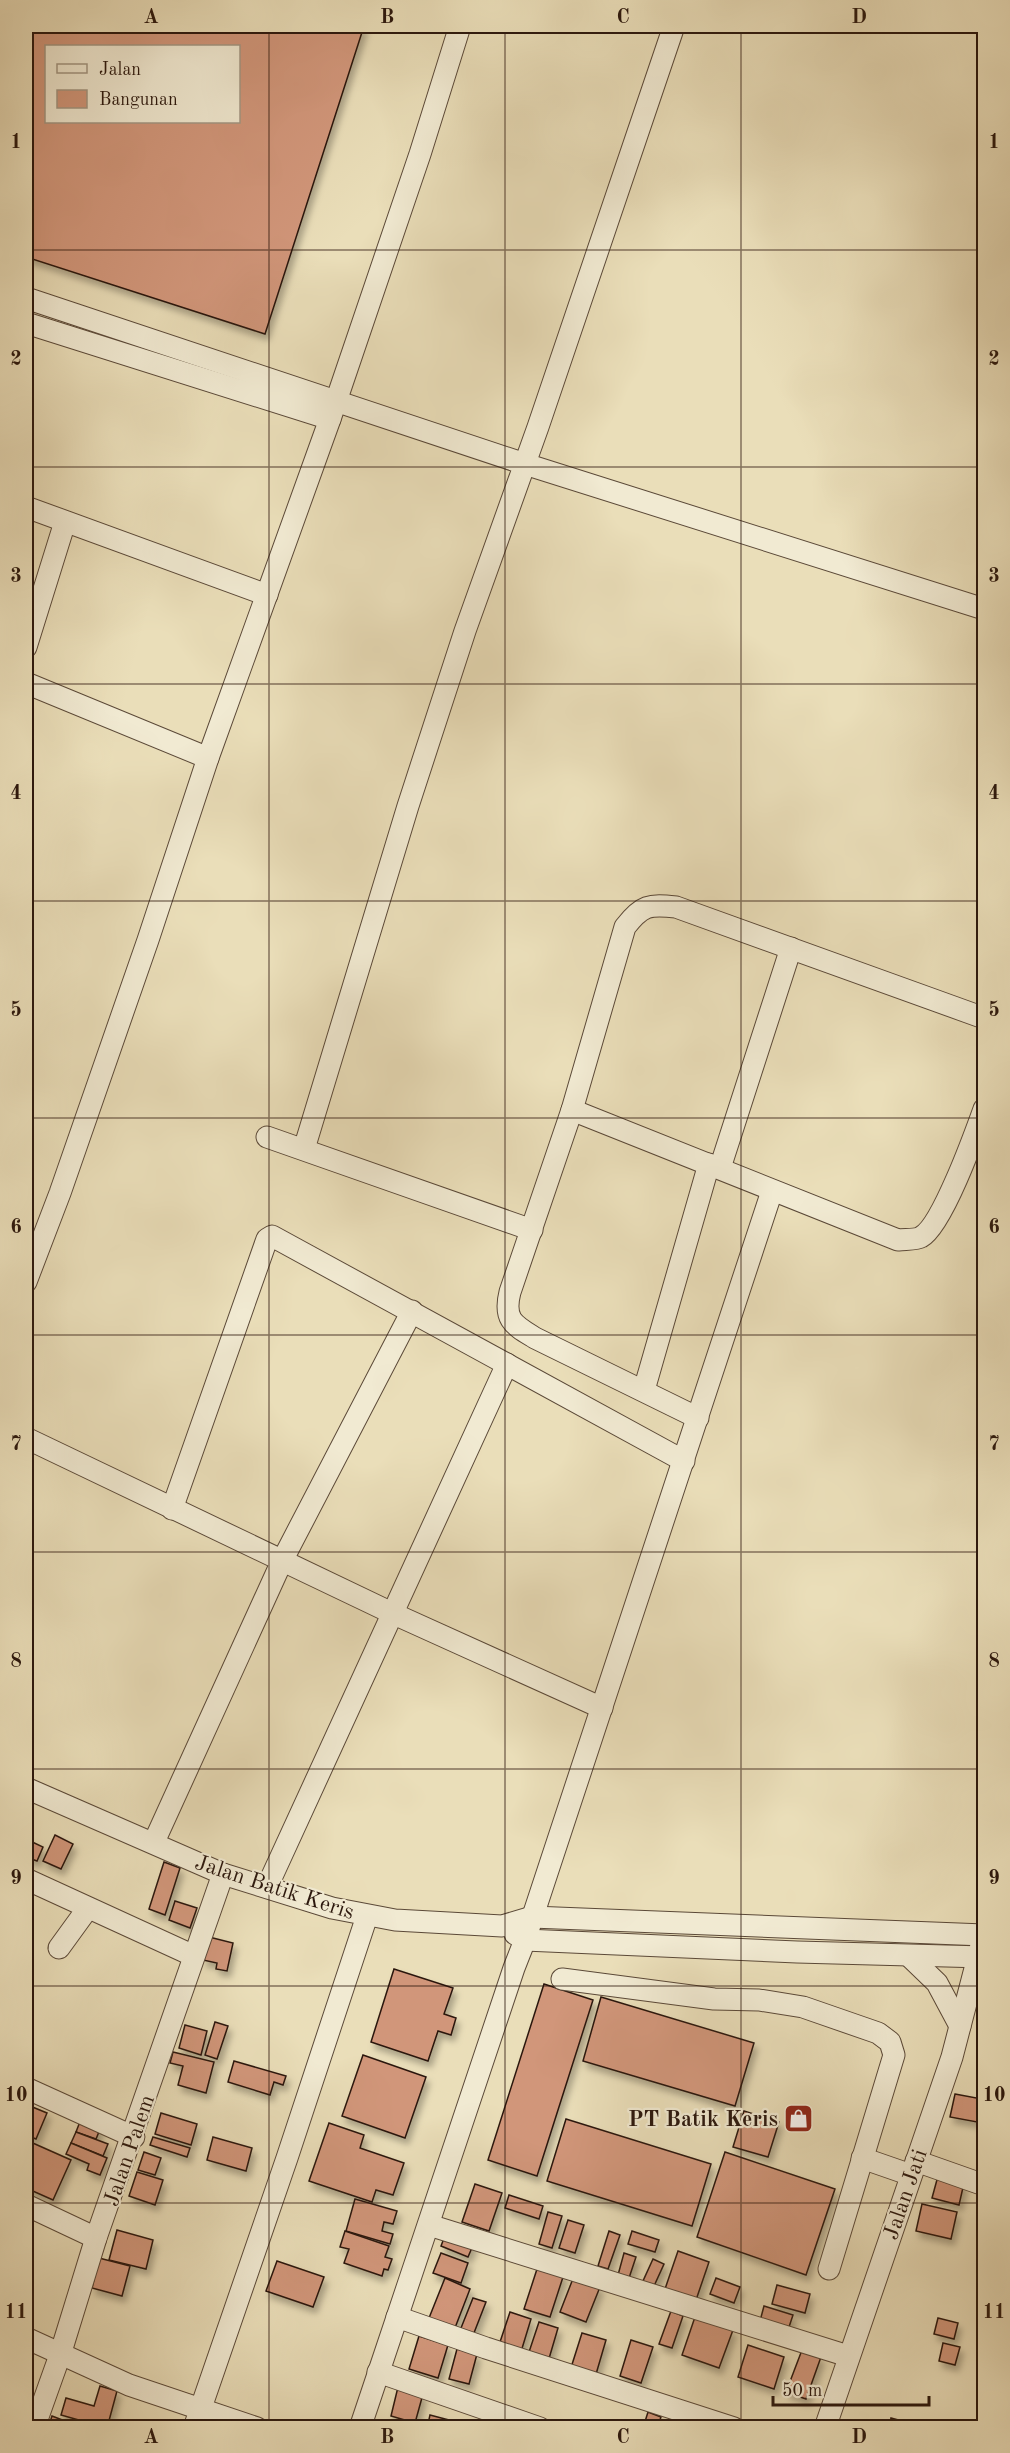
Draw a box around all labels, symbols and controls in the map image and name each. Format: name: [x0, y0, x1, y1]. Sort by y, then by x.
text: A: [143, 8, 159, 28]
text: B: [380, 8, 394, 28]
text: C: [616, 8, 630, 28]
text: D: [851, 8, 867, 28]
legend: [45, 45, 240, 123]
text: Jalan: [99, 61, 141, 79]
text: Bangunan: [99, 91, 178, 109]
text: 1: [10, 133, 22, 153]
text: 1: [988, 133, 1000, 153]
text: 2: [10, 350, 22, 370]
text: 2: [988, 350, 1000, 370]
text: 3: [10, 567, 22, 587]
text: 3: [988, 567, 1000, 587]
text: 4: [10, 784, 22, 804]
text: 4: [988, 784, 1000, 804]
text: 5: [10, 1000, 22, 1021]
text: 5: [988, 1000, 1000, 1021]
text: 6: [10, 1218, 22, 1238]
text: 6: [988, 1218, 1000, 1238]
text: 7: [10, 1435, 22, 1455]
text: 7: [988, 1435, 1000, 1455]
text: 8: [10, 1652, 22, 1672]
text: 8: [988, 1652, 1000, 1672]
street label: Jalan Batik Keris: [192, 1852, 357, 1924]
text: 9: [10, 1869, 22, 1889]
text: 9: [988, 1869, 1000, 1889]
text: 10: [4, 2086, 28, 2106]
text: 10: [982, 2086, 1006, 2106]
street label: Jalan Palem: [101, 2092, 159, 2209]
shop icon: PT Batik Keris: [783, 2102, 815, 2134]
place label: PT Batik Keris: [628, 2109, 778, 2131]
street label: Jalan Jati: [880, 2147, 932, 2243]
text: 11: [4, 2303, 28, 2323]
text: 11: [982, 2303, 1006, 2323]
scale bar: [773, 2369, 929, 2407]
text: 50 m: [782, 2382, 822, 2400]
text: A: [143, 2428, 159, 2448]
text: B: [380, 2428, 394, 2448]
text: C: [616, 2428, 630, 2448]
text: D: [851, 2428, 867, 2448]

